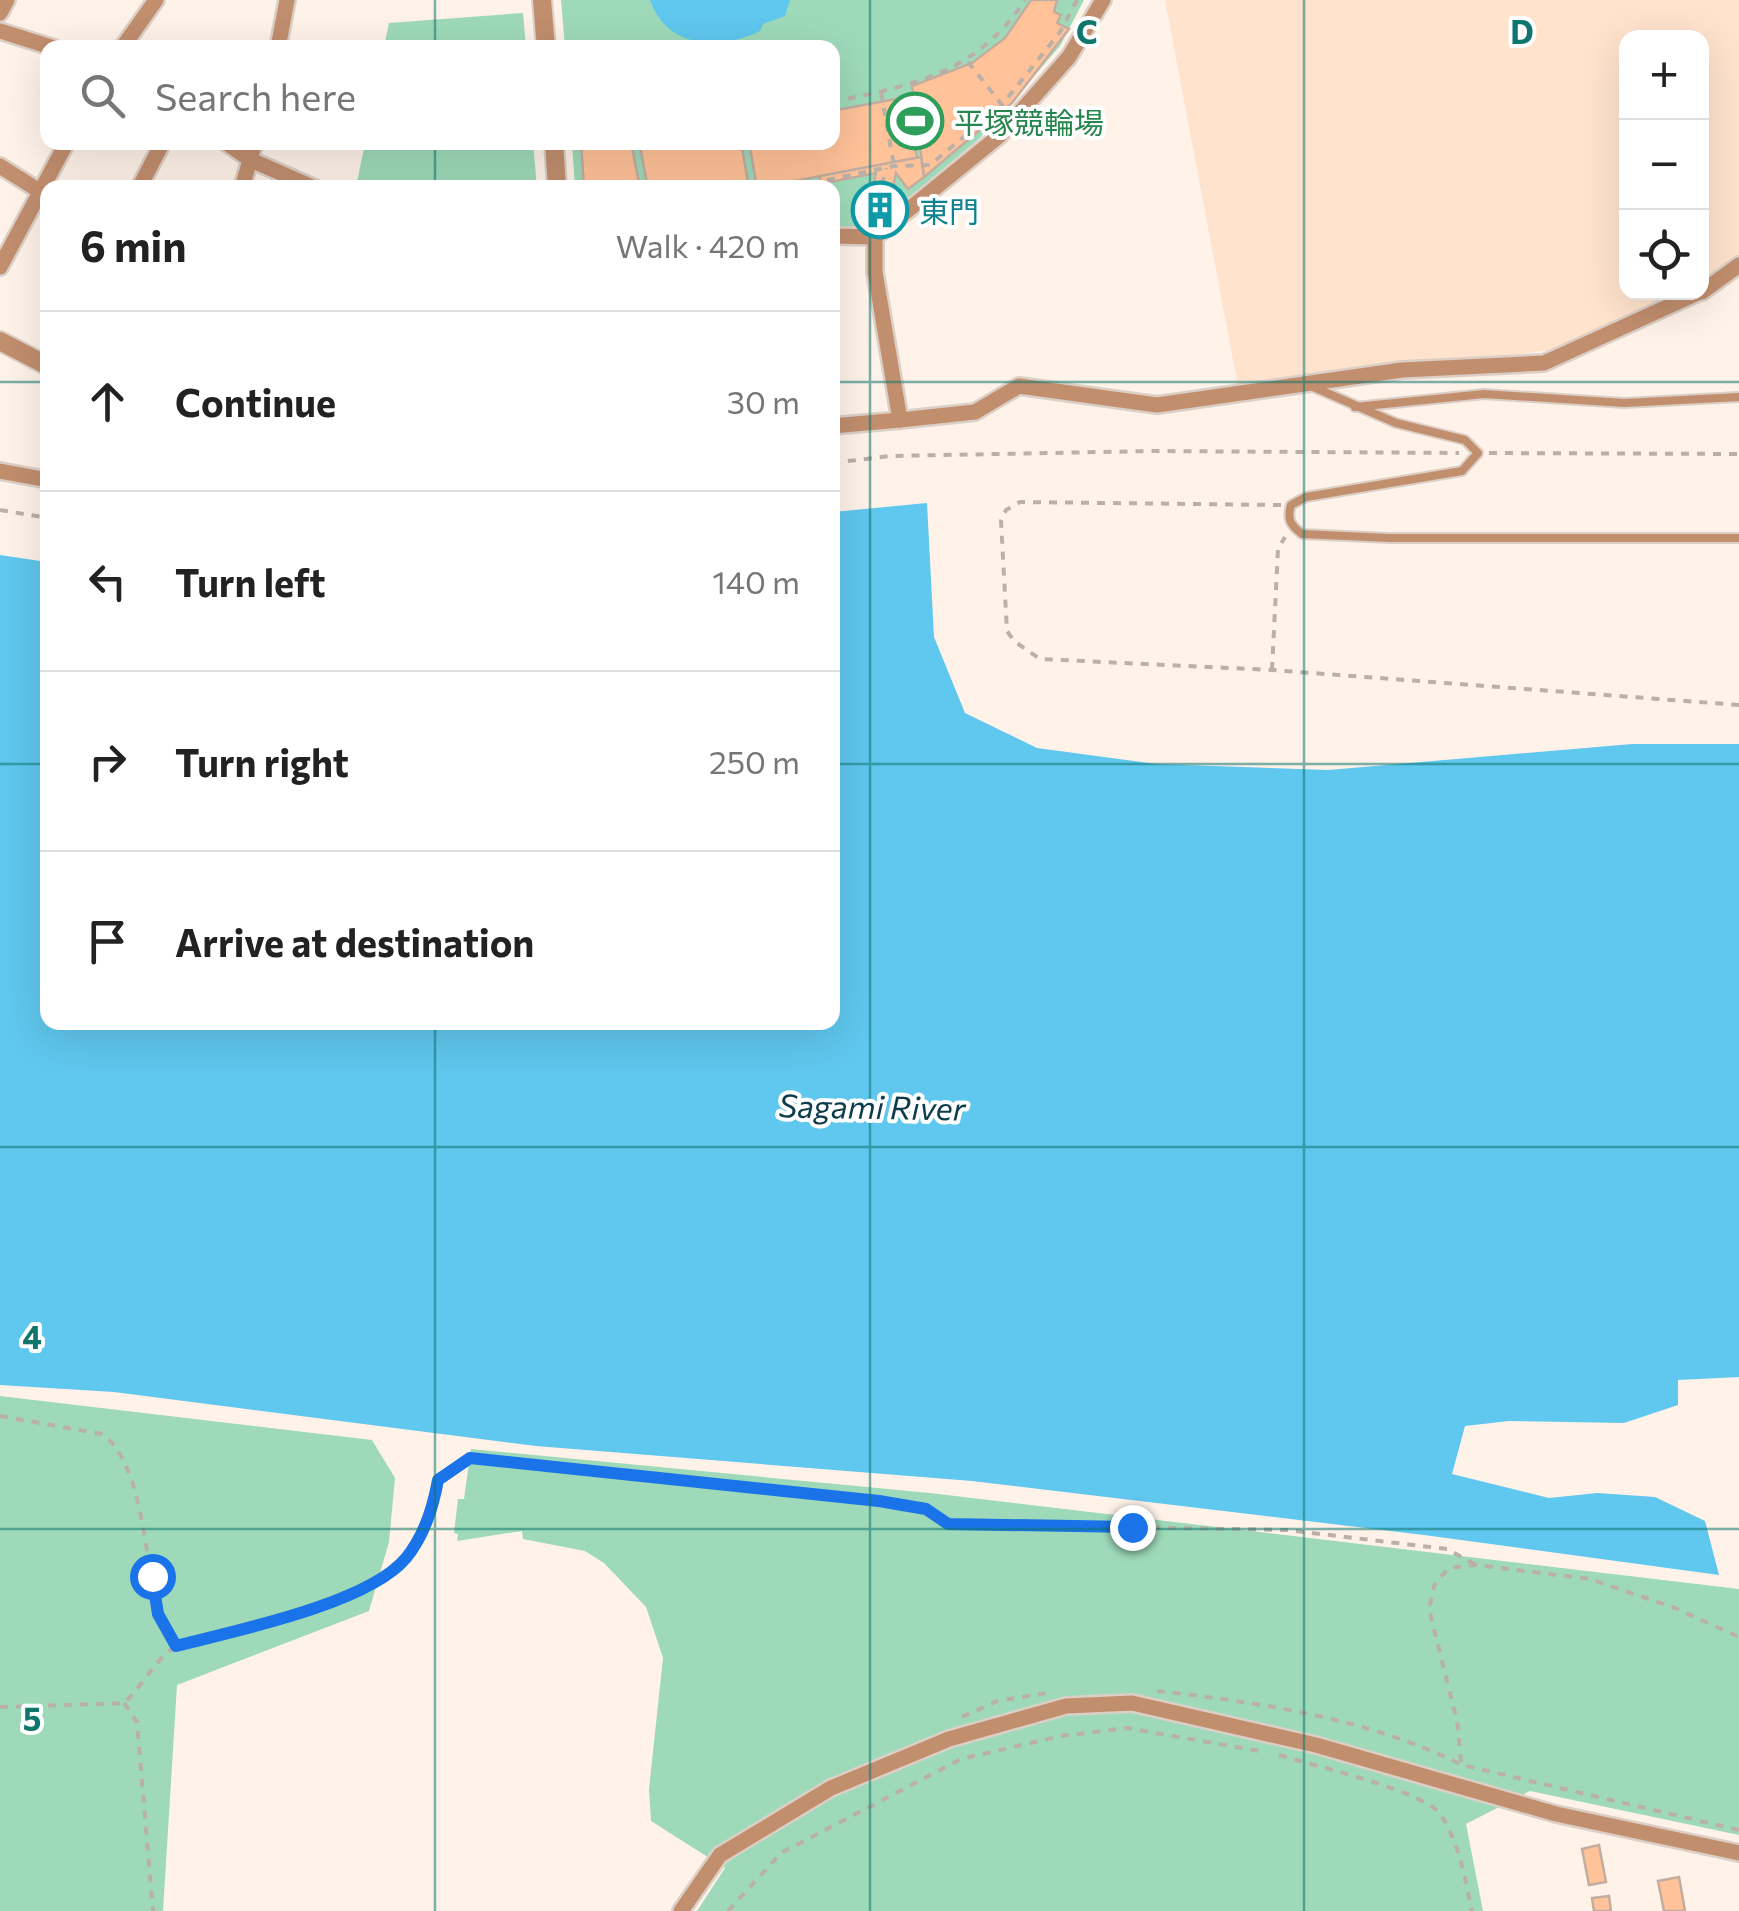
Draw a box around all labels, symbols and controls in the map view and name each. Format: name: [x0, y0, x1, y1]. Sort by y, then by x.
text: C: [1076, 11, 1098, 51]
text: D: [1510, 11, 1534, 51]
map controls: [1619, 30, 1709, 300]
button: +: [1619, 30, 1709, 120]
search box: [40, 40, 840, 150]
icon: search: [75, 68, 130, 123]
text: Search here: [155, 72, 356, 119]
sports icon: 平塚競輪場: [885, 91, 945, 151]
place label: 平塚競輪場: [954, 103, 1104, 140]
button: −: [1619, 120, 1709, 210]
building icon: 東門: [850, 180, 910, 240]
place label: 東門: [919, 192, 979, 229]
button: locate: [1619, 210, 1709, 300]
text: 6 min: [80, 219, 187, 271]
text: Walk · 420 m: [616, 225, 800, 265]
icon: ahead: [80, 374, 135, 429]
text: Continue: [175, 378, 336, 425]
text: 30 m: [727, 381, 800, 421]
icon: left: [80, 554, 135, 609]
text: Turn left: [175, 558, 326, 605]
text: 140 m: [712, 561, 800, 601]
icon: right: [80, 734, 135, 789]
text: Turn right: [175, 738, 349, 785]
text: 250 m: [709, 741, 800, 781]
icon: arrive: [80, 914, 135, 969]
text: Arrive at destination: [175, 918, 534, 965]
water label: Sagami River: [778, 1084, 967, 1128]
text: 4: [22, 1316, 42, 1356]
route end: [1110, 1505, 1156, 1551]
route start: [130, 1554, 176, 1600]
text: 5: [23, 1698, 41, 1738]

